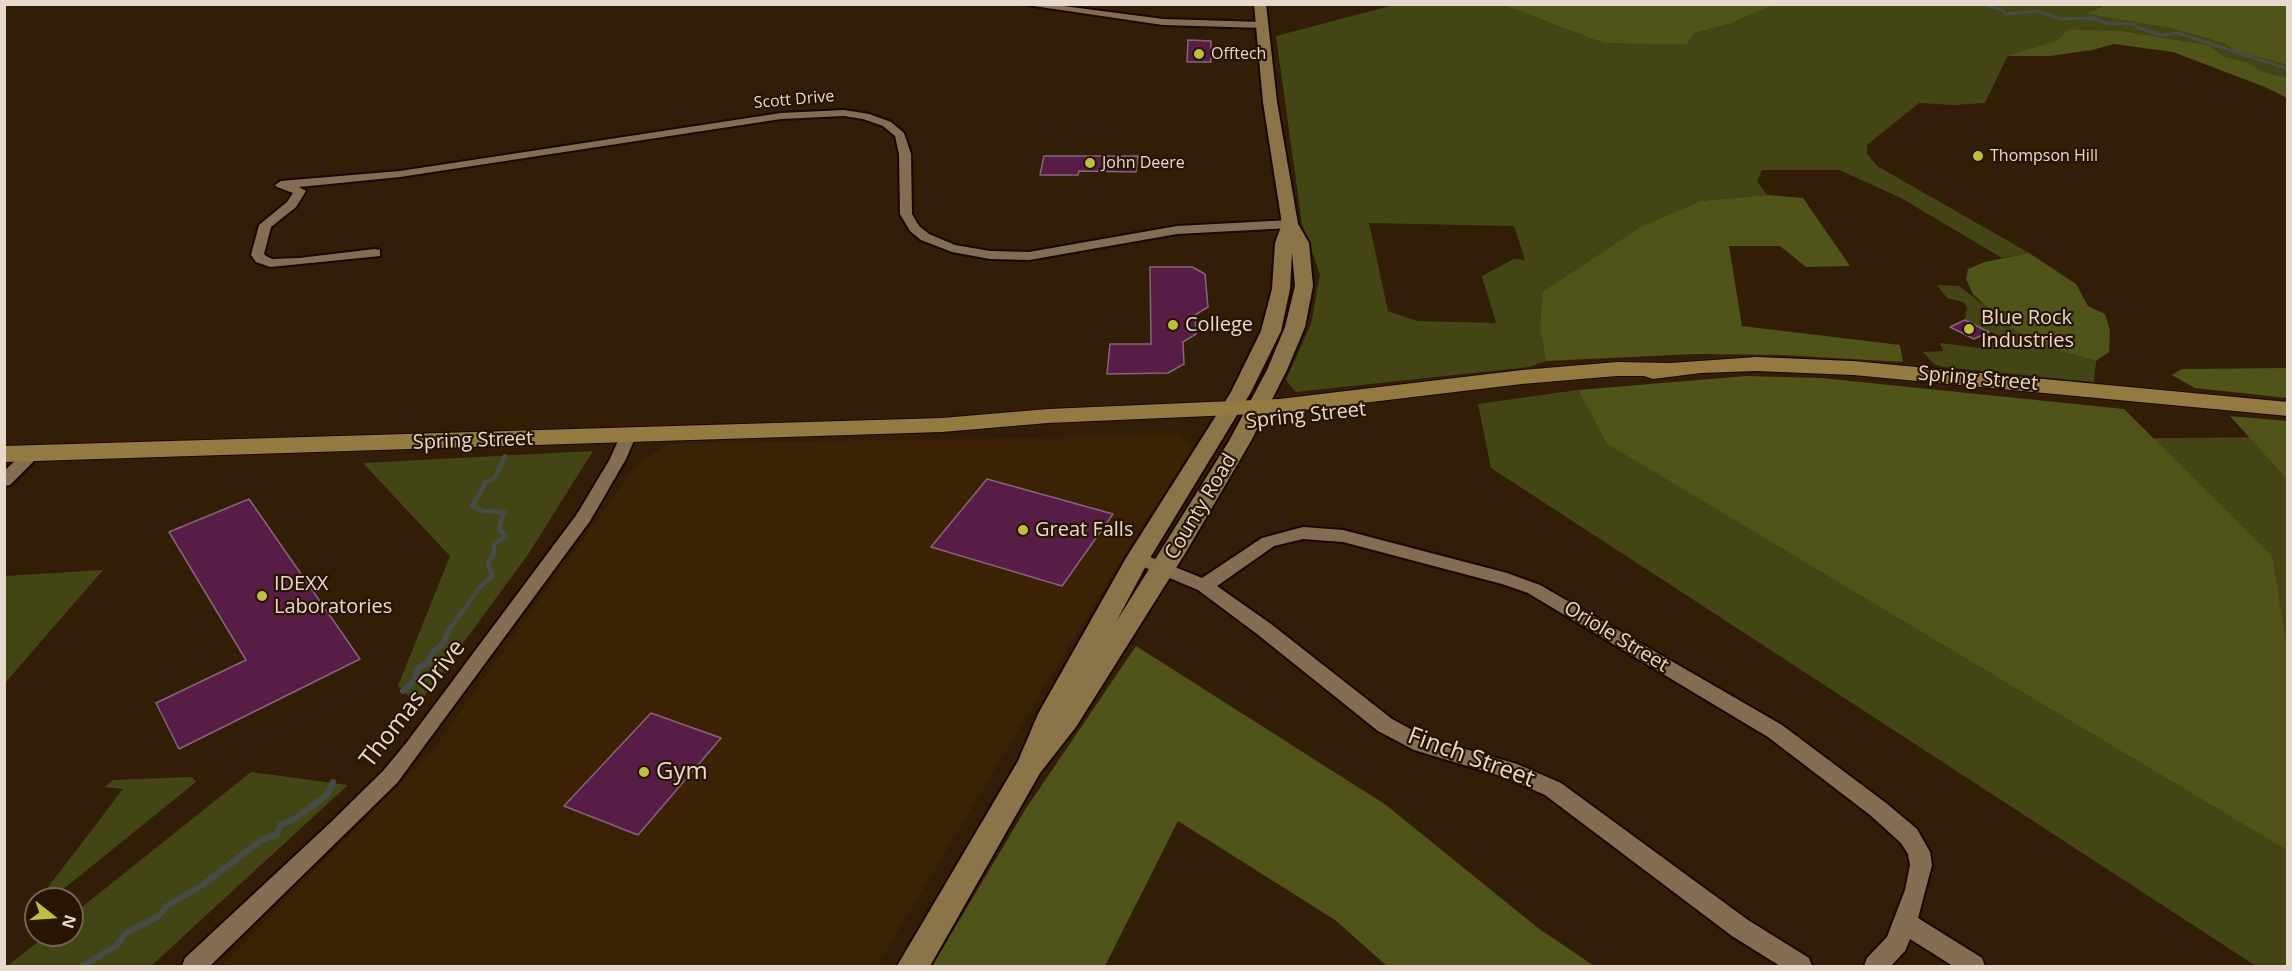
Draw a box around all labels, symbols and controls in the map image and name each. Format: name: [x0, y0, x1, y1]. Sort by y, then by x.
place label: Offtech: [1211, 44, 1266, 64]
marker: Offtech: [1192, 47, 1206, 61]
street label: Scott Drive: [753, 87, 835, 113]
place label: Thompson Hill: [1990, 146, 2098, 166]
marker: Thompson Hill: [1971, 149, 1985, 163]
place label: John Deere: [1102, 153, 1185, 173]
marker: John Deere: [1083, 156, 1097, 170]
place label: Blue Rock Industries: [1981, 306, 2074, 353]
place label: College: [1185, 313, 1253, 337]
marker: College: [1166, 318, 1180, 332]
marker: Blue Rock Industries: [1962, 322, 1976, 336]
street label: Spring Street: [1917, 362, 2039, 396]
street label: Spring Street: [1245, 398, 1367, 434]
street label: Spring Street: [412, 427, 534, 455]
street label: County Road: [1160, 450, 1242, 564]
place label: Great Falls: [1035, 518, 1133, 542]
marker: Great Falls: [1016, 523, 1030, 537]
place label: IDEXX Laboratories: [274, 572, 392, 619]
marker: IDEXX Laboratories: [255, 589, 269, 603]
street label: Oriole Street: [1559, 596, 1673, 678]
street label: Thomas Drive: [354, 634, 472, 774]
street label: Finch Street: [1404, 722, 1538, 794]
place label: Gym: [656, 758, 708, 786]
marker: Gym: [637, 765, 651, 779]
north arrow: [24, 887, 84, 947]
text: N: [57, 912, 82, 931]

